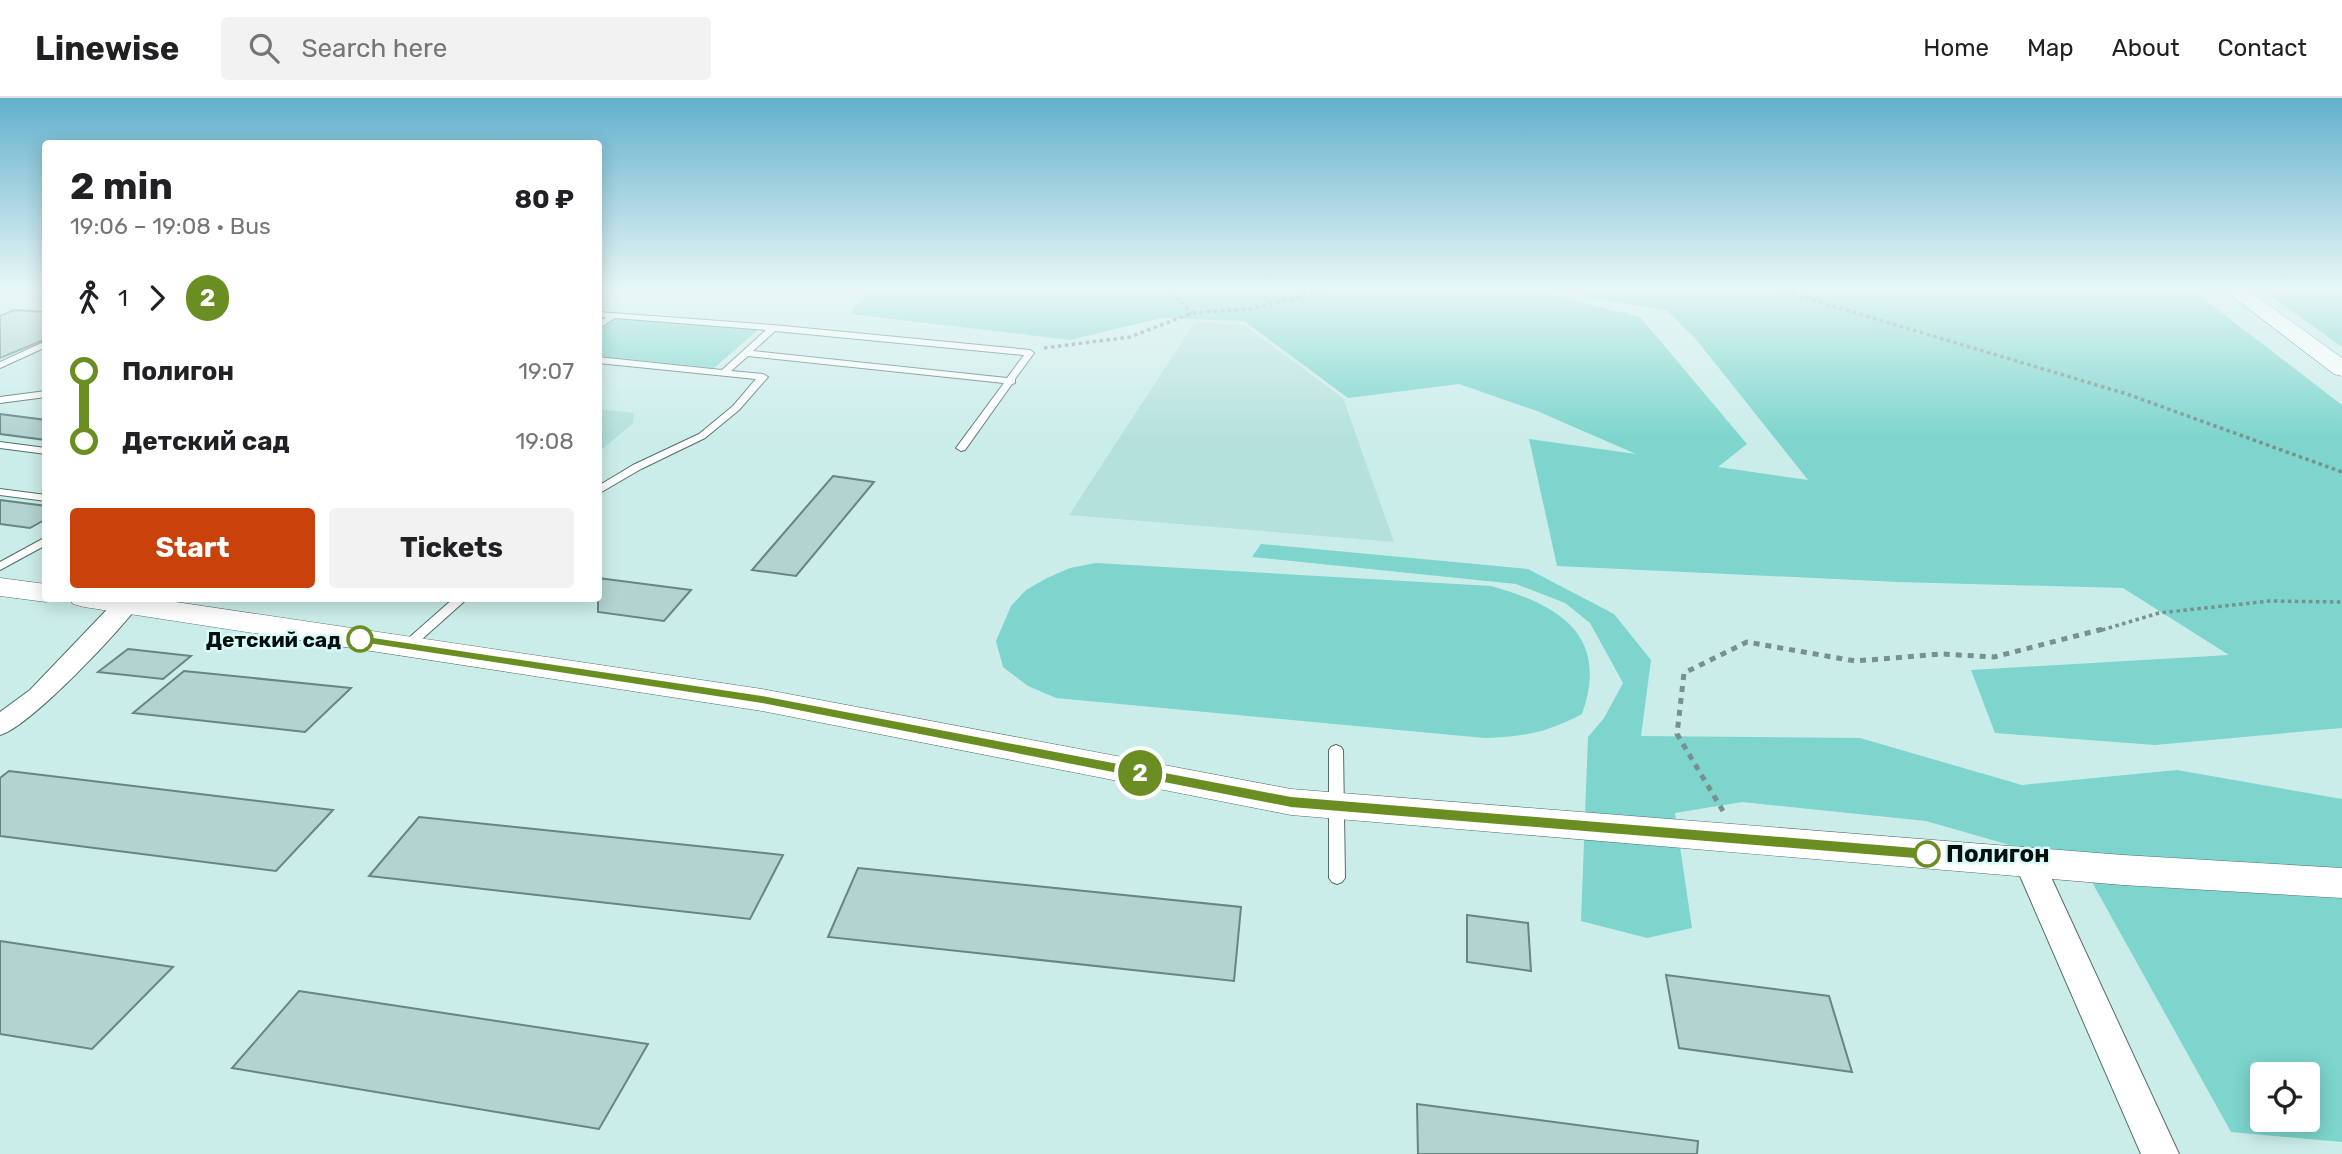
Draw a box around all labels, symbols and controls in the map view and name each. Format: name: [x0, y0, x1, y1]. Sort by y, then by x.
search box: [221, 17, 711, 80]
text: Linewise: [35, 29, 179, 68]
icon: search: [245, 29, 283, 67]
text: Search here: [301, 33, 447, 64]
text: Home: [1923, 34, 1989, 62]
text: Map: [2027, 34, 2074, 62]
text: About: [2112, 34, 2180, 62]
text: Contact: [2218, 34, 2307, 62]
text: 2 min: [70, 163, 173, 209]
text: 80 ₽: [514, 184, 574, 215]
text: 19:06 – 19:08 · Bus: [70, 212, 271, 240]
icon: walk: [70, 279, 108, 317]
icon: forward: [138, 279, 176, 317]
text: 1: [118, 284, 128, 312]
text: 2: [200, 284, 215, 312]
text: Полигон: [122, 356, 234, 387]
text: 19:07: [518, 357, 574, 385]
text: Детский сад: [122, 426, 290, 457]
text: 19:08: [515, 427, 574, 455]
button: Start: [70, 508, 315, 588]
button: Tickets: [329, 508, 574, 588]
marker: Детский сад: [347, 626, 373, 652]
place label: Детский сад: [206, 627, 341, 652]
line badge: 2: [1117, 750, 1163, 796]
text: 2: [1132, 759, 1148, 787]
place label: Полигон: [1946, 840, 2049, 868]
marker: Полигон: [1914, 841, 1940, 867]
map controls: [2250, 1062, 2320, 1132]
button: locate: [2250, 1062, 2320, 1132]

